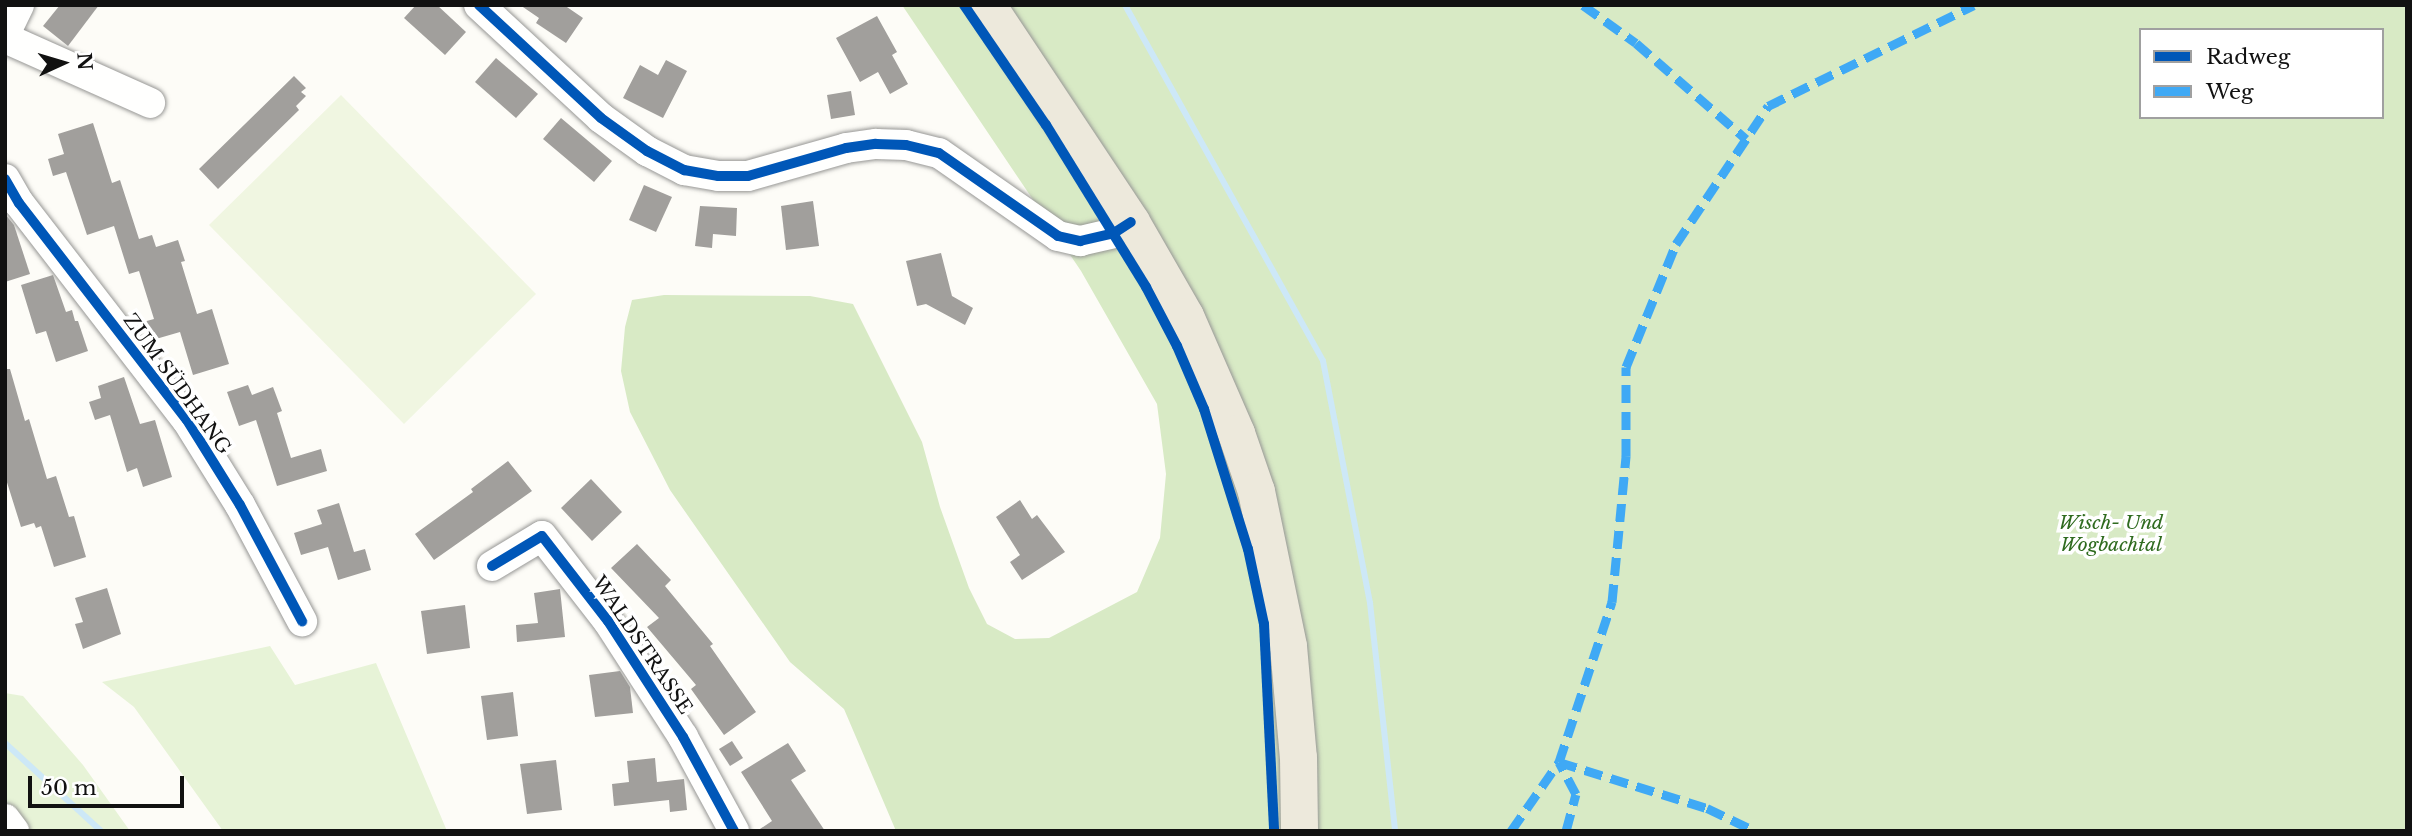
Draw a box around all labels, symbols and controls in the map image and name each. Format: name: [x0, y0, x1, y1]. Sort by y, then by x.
north arrow: [28, 28, 98, 98]
legend: [2139, 28, 2384, 119]
text: Radweg: [2206, 44, 2290, 70]
text: N: [72, 52, 97, 71]
text: Weg: [2206, 79, 2254, 105]
street label: ZUM SÜDHANG: [118, 309, 236, 459]
park label: Wisch- Und Wogbachtal: [2058, 512, 2164, 556]
street label: WALDSTRASSE: [587, 572, 697, 718]
scale bar: [32, 762, 187, 806]
text: 50 m: [41, 775, 96, 801]

